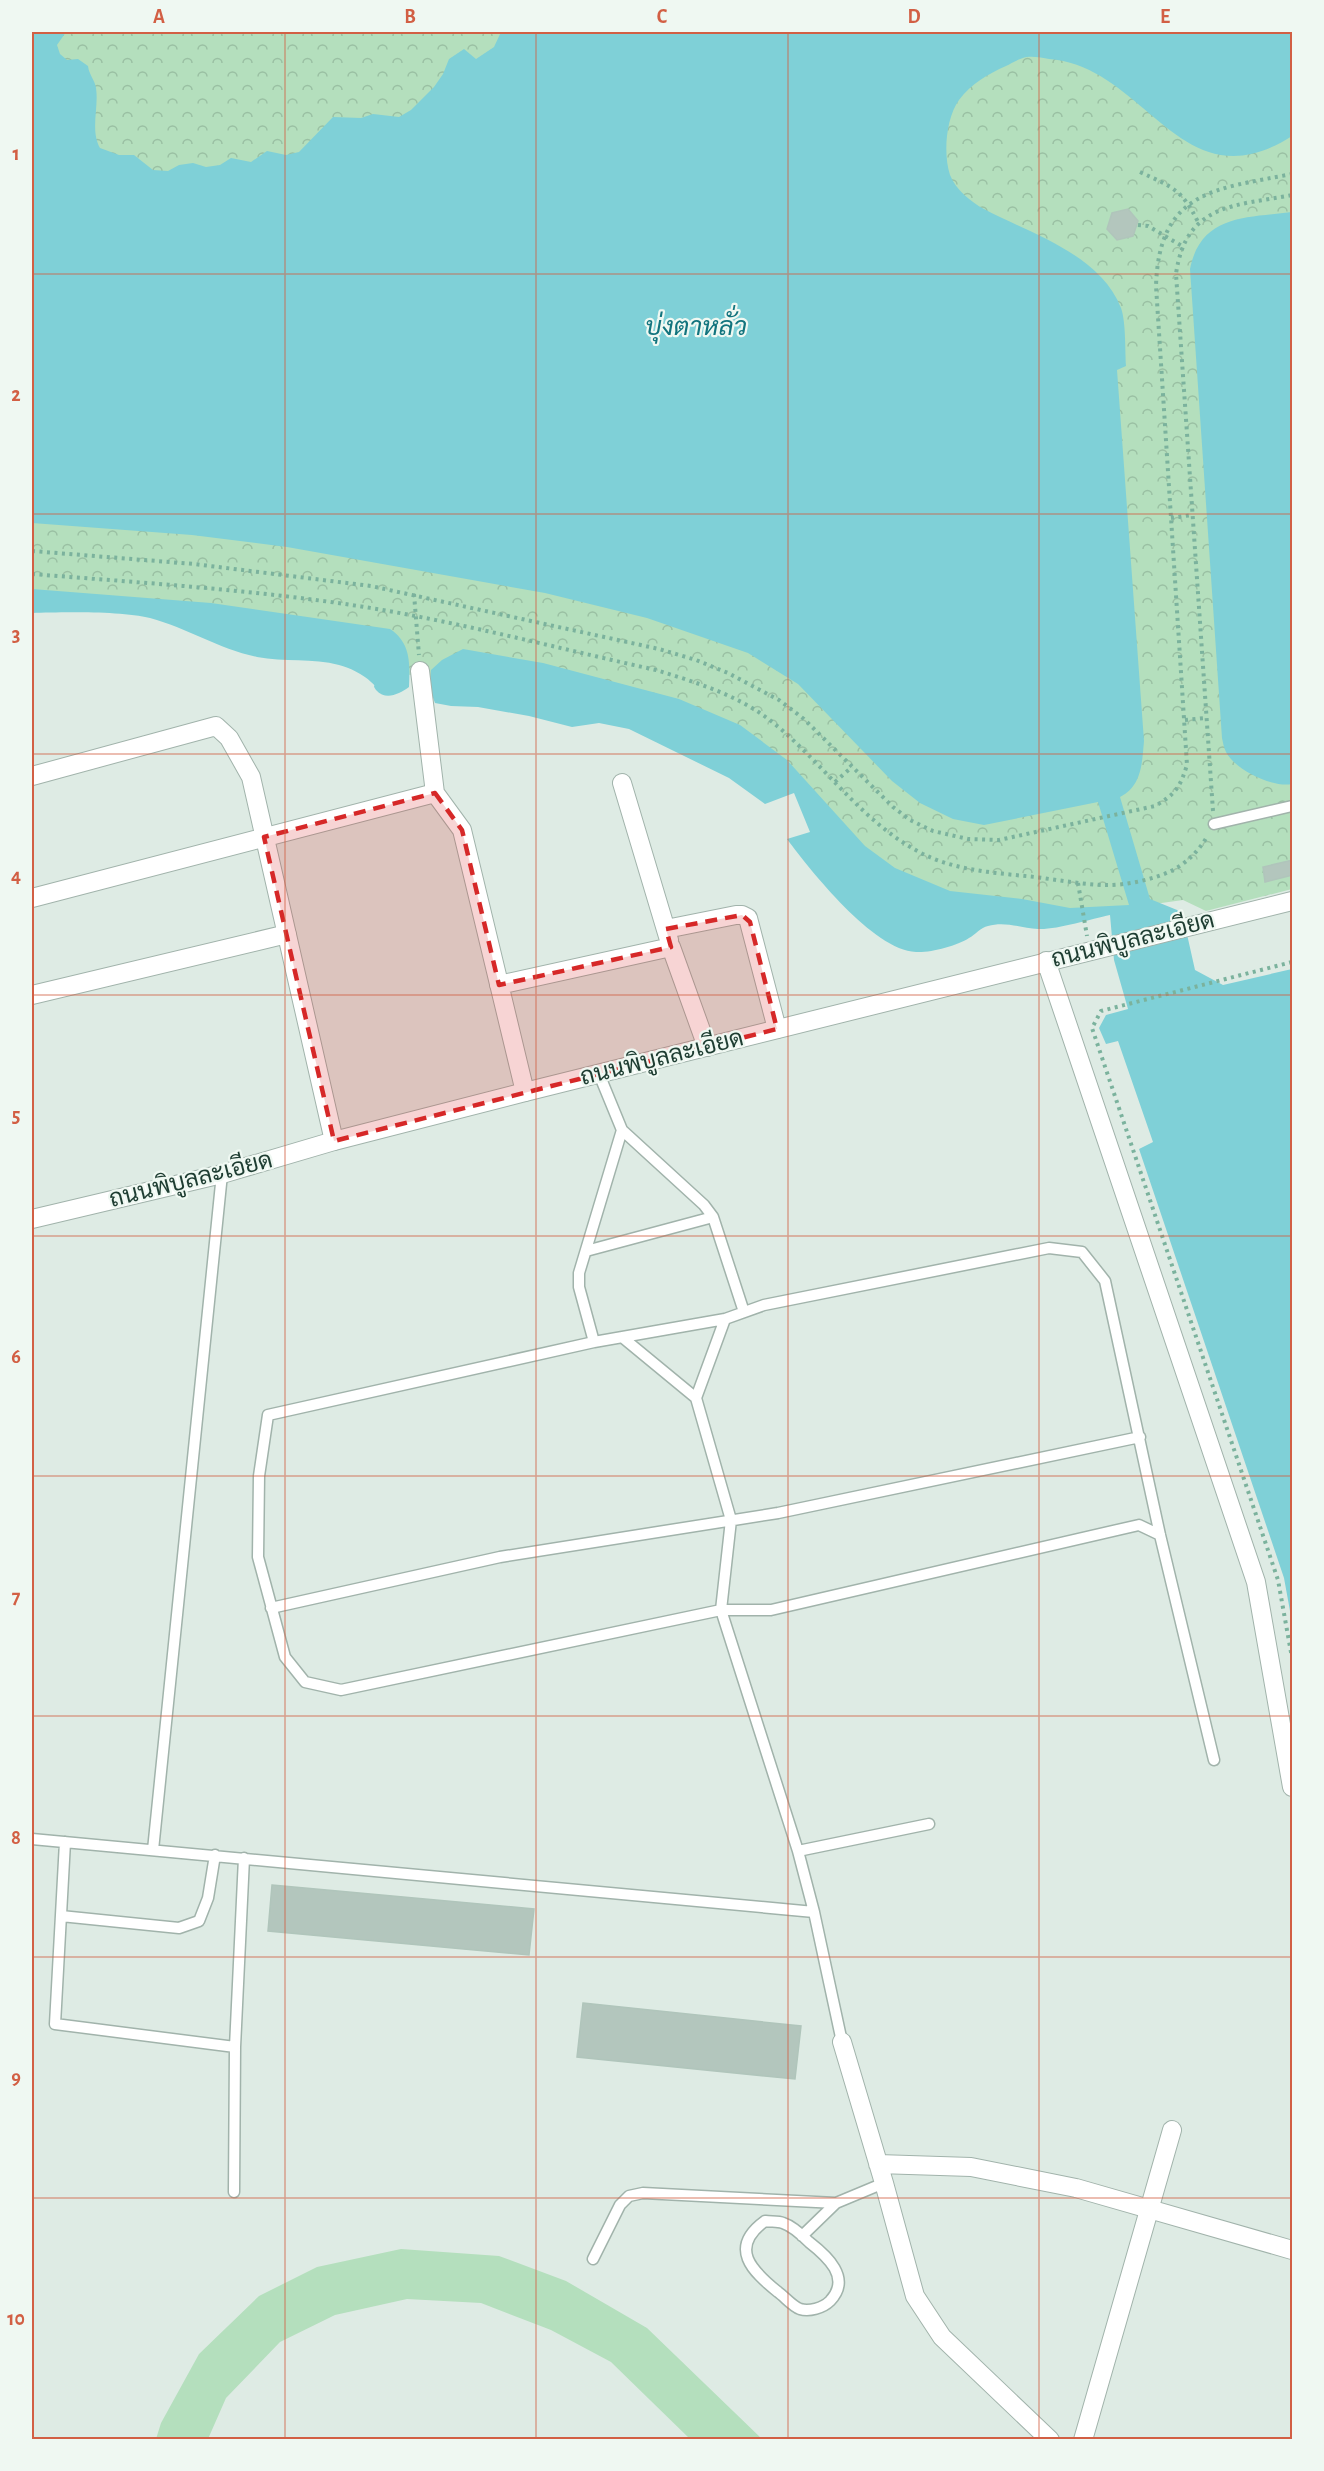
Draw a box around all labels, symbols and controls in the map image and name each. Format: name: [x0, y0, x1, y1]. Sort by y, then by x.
text: A: [153, 7, 165, 27]
text: B: [404, 7, 416, 27]
text: C: [657, 7, 668, 27]
text: D: [907, 7, 921, 27]
text: E: [1160, 7, 1170, 27]
text: 1: [12, 144, 20, 164]
water label: บุ่งตาหลั่ว: [645, 305, 747, 344]
text: 2: [11, 385, 21, 405]
text: 3: [12, 625, 20, 645]
text: 4: [11, 866, 21, 886]
street label: ถนนพิบูลละเอียด: [1048, 904, 1218, 976]
street label: ถนนพิบูลละเอียด: [577, 1022, 747, 1094]
text: 5: [12, 1106, 20, 1126]
street label: ถนนพิบูลละเอียด: [106, 1144, 276, 1216]
text: 6: [11, 1347, 21, 1367]
text: 7: [12, 1587, 21, 1607]
text: 8: [11, 1828, 21, 1848]
text: 9: [11, 2068, 21, 2088]
text: 10: [7, 2309, 25, 2329]

